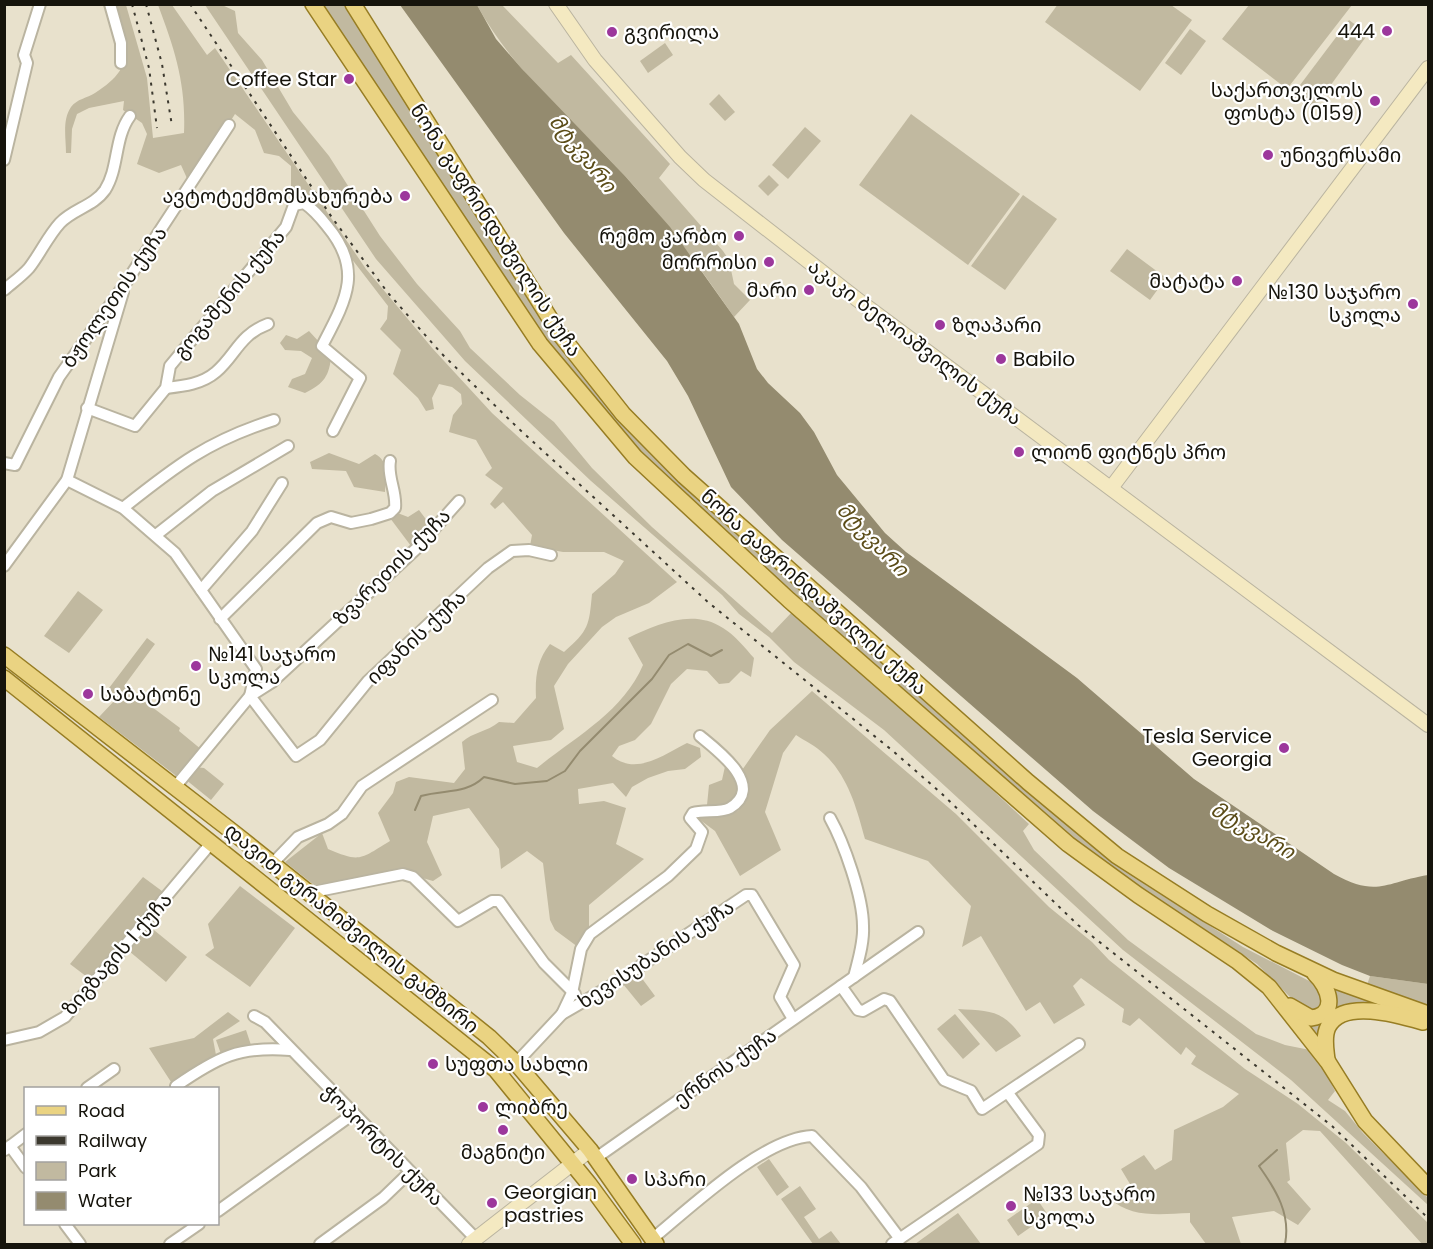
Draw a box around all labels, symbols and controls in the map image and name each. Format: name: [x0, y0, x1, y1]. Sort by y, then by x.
place label: 444: [1337, 17, 1375, 45]
place label: გვირილა: [624, 18, 719, 46]
marker: 444: [1380, 24, 1394, 38]
marker: გვირილა: [605, 25, 619, 39]
place label: Coffee Star: [225, 65, 337, 93]
marker: Coffee Star: [342, 72, 356, 86]
place label: საქართველოს ფოსტა (0159): [1211, 76, 1363, 127]
marker: საქართველოს ფოსტა (0159): [1368, 94, 1382, 108]
street label: ნონა გაფრინდაშვილის ქუჩა: [404, 98, 588, 362]
water label: მტკვარი: [543, 108, 624, 199]
place label: უნივერსამი: [1280, 141, 1401, 169]
marker: უნივერსამი: [1261, 148, 1275, 162]
place label: ავტოტექმომსახურება: [162, 182, 393, 210]
marker: ავტოტექმომსახურება: [398, 189, 412, 203]
street label: ბჟოლეთის ქუჩა: [55, 220, 173, 374]
place label: რემო კარბო: [599, 222, 727, 250]
street label: გოგაშენის ქუჩა: [167, 223, 291, 365]
marker: რემო კარბო: [732, 229, 746, 243]
place label: მორრისი: [662, 248, 757, 276]
street label: აკაკი ბელიაშვილის ქუჩა: [802, 252, 1028, 432]
marker: მორრისი: [762, 255, 776, 269]
place label: მატატა: [1149, 267, 1225, 295]
marker: მატატა: [1230, 274, 1244, 288]
place label: მარი: [746, 276, 797, 304]
place label: №130 საჯარო სკოლა: [1268, 278, 1401, 329]
marker: მარი: [802, 283, 816, 297]
marker: №130 საჯარო სკოლა: [1406, 297, 1420, 311]
place label: ზღაპარი: [952, 311, 1041, 339]
marker: ზღაპარი: [933, 318, 947, 332]
place label: Babilo: [1013, 345, 1075, 373]
marker: Babilo: [994, 352, 1008, 366]
place label: ლიონ ფიტნეს პრო: [1031, 438, 1226, 466]
marker: ლიონ ფიტნეს პრო: [1012, 445, 1026, 459]
street label: ნონა გაფრინდაშვილის ქუჩა: [694, 482, 934, 702]
water label: მტკვარი: [830, 496, 916, 583]
street label: ზვარეთის ქუჩა: [327, 502, 457, 632]
street label: იფანის ქუჩა: [360, 583, 472, 691]
place label: №141 საჯარო სკოლა: [208, 640, 336, 691]
marker: №141 საჯარო სკოლა: [189, 659, 203, 673]
place label: საბატონე: [100, 680, 201, 708]
marker: საბატონე: [81, 687, 95, 701]
place label: Tesla Service Georgia: [1142, 722, 1272, 773]
marker: Tesla Service Georgia: [1277, 741, 1291, 755]
water label: მტკვარი: [1206, 794, 1301, 866]
street label: დავით გურამიშვილის გამზირი: [219, 816, 485, 1040]
street label: ზიგზაგის I ქუჩა: [56, 886, 178, 1022]
street label: ხევისუბანის ქუჩა: [572, 893, 740, 1015]
street label: ერწოს ქუჩა: [668, 1021, 782, 1113]
place label: სუფთა სახლი: [445, 1050, 588, 1078]
marker: სუფთა სახლი: [426, 1057, 440, 1071]
street label: ჭოპორტის ქუჩა: [316, 1078, 450, 1212]
legend: [24, 1087, 219, 1225]
place label: ლიბრე: [495, 1093, 568, 1121]
text: Road: [78, 1098, 125, 1123]
marker: ლიბრე: [476, 1100, 490, 1114]
marker: მაგნიტი: [496, 1123, 510, 1137]
text: Railway: [78, 1128, 147, 1153]
place label: მაგნიტი: [461, 1138, 545, 1166]
text: Park: [78, 1158, 117, 1183]
place label: სპარი: [644, 1165, 706, 1193]
marker: სპარი: [625, 1172, 639, 1186]
place label: Georgian pastries: [504, 1178, 597, 1229]
place label: №133 საჯარო სკოლა: [1023, 1180, 1156, 1231]
text: Water: [78, 1188, 132, 1213]
marker: Georgian pastries: [485, 1196, 499, 1210]
marker: №133 საჯარო სკოლა: [1004, 1199, 1018, 1213]

